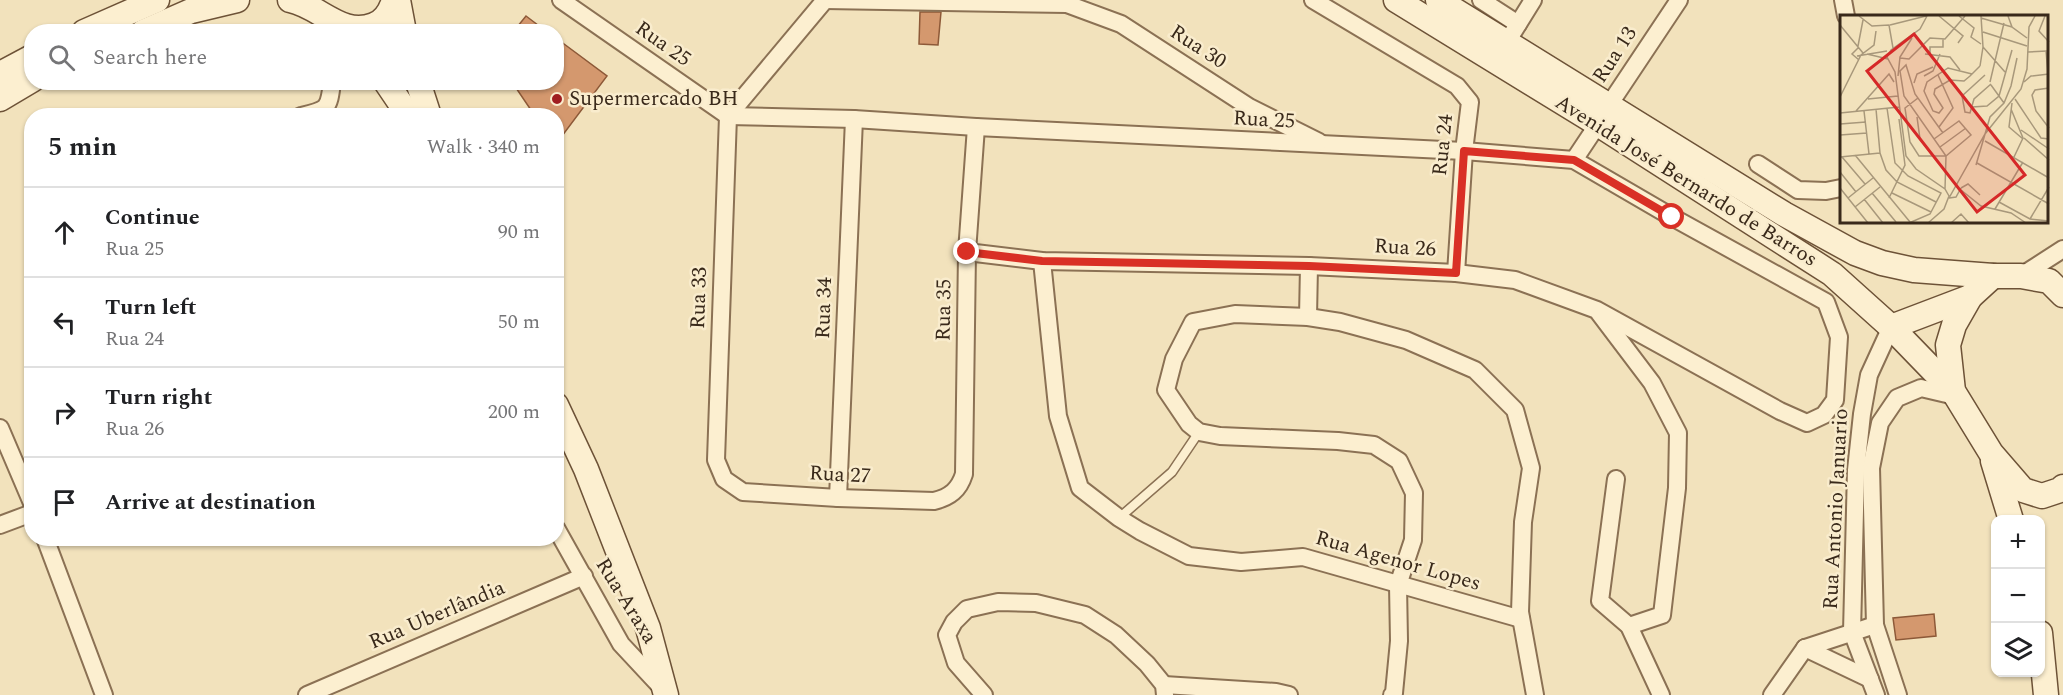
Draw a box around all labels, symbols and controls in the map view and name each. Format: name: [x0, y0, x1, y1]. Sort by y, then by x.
street label: Rua 25: [628, 13, 698, 75]
inset map: [1840, 15, 2048, 224]
street label: Rua 30: [1163, 17, 1233, 77]
street label: Rua 13: [1585, 20, 1646, 90]
search box: [24, 24, 564, 90]
icon: search: [45, 41, 78, 74]
text: Search here: [93, 41, 207, 74]
place label: Supermercado BH: [569, 83, 739, 115]
street label: Avenida José Bernardo de Barros: [1548, 87, 1824, 275]
marker: Supermercado BH: [550, 92, 564, 106]
street label: Rua 25: [1232, 102, 1296, 138]
street label: Rua 24: [1424, 112, 1462, 178]
text: 5 min: [48, 127, 117, 167]
text: Walk · 340 m: [427, 132, 540, 162]
text: Continue: [105, 201, 200, 234]
route start: [1658, 203, 1684, 229]
icon: ahead: [48, 216, 81, 249]
text: 90 m: [498, 217, 540, 247]
street label: Rua 26: [1373, 230, 1437, 266]
text: Rua 25: [105, 234, 164, 264]
route end: [953, 238, 979, 264]
street label: Rua 33: [682, 266, 716, 330]
street label: Rua 34: [807, 276, 841, 340]
street label: Rua 35: [927, 279, 961, 341]
text: Turn left: [105, 291, 197, 324]
icon: left: [48, 306, 81, 339]
text: 50 m: [498, 307, 540, 337]
text: Rua 24: [105, 324, 164, 354]
text: Turn right: [105, 381, 212, 414]
icon: right: [48, 396, 81, 429]
text: 200 m: [488, 397, 540, 427]
street label: Rua Antonio Januario: [1815, 408, 1857, 610]
text: Rua 26: [105, 414, 164, 444]
street label: Rua 27: [808, 457, 872, 493]
icon: arrive: [48, 486, 81, 519]
text: Arrive at destination: [105, 486, 316, 519]
map controls: [1991, 515, 2045, 677]
button: +: [1991, 515, 2045, 569]
street label: Rua Agenor Lopes: [1311, 522, 1485, 600]
street label: Rua Araxa: [587, 552, 665, 651]
button: −: [1991, 569, 2045, 623]
street label: Rua Uberlândia: [364, 572, 511, 658]
button: layers: [1991, 623, 2045, 677]

